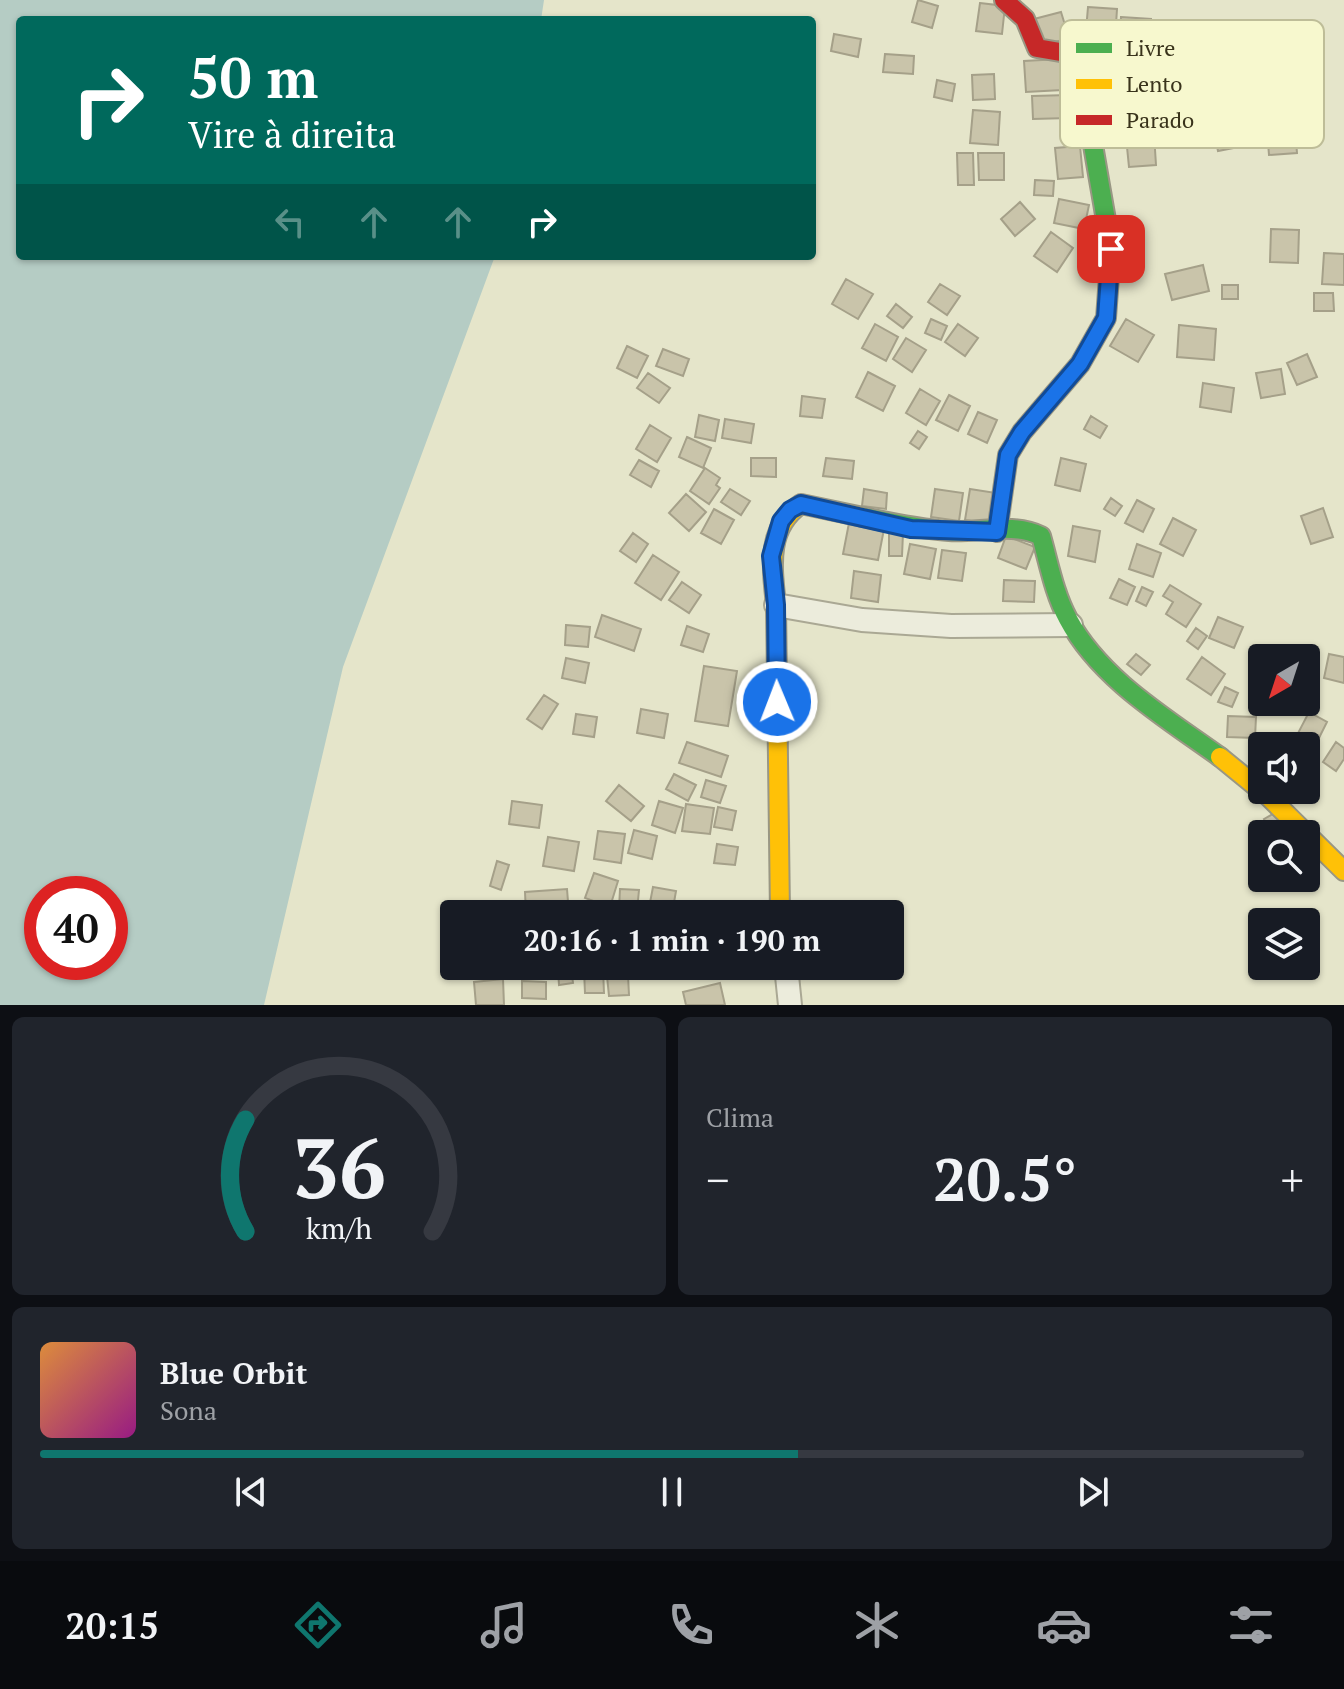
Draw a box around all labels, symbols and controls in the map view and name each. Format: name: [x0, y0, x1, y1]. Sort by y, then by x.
legend: [1060, 20, 1324, 148]
text: Livre: [1126, 33, 1175, 62]
text: 50 m: [188, 40, 318, 114]
icon: right: [56, 48, 160, 152]
text: Lento: [1126, 69, 1183, 98]
text: Parado: [1126, 105, 1194, 134]
text: Vire à direita: [188, 111, 396, 158]
icon: left: [268, 200, 312, 244]
icon: ahead: [352, 200, 396, 244]
icon: ahead: [436, 200, 480, 244]
icon: right: [520, 200, 564, 244]
pin: [1077, 215, 1145, 283]
icon: arrive: [1089, 227, 1133, 271]
north arrow: [1248, 644, 1320, 716]
map controls: [1248, 644, 1320, 980]
position arrow: [735, 660, 819, 744]
button: sound: [1248, 732, 1320, 804]
button: search: [1248, 820, 1320, 892]
speed limit sign: 40: [24, 876, 128, 980]
button: layers: [1248, 908, 1320, 980]
text: 20:16 · 1 min · 190 m: [524, 920, 820, 960]
text: Clima: [706, 1100, 774, 1134]
text: 36: [292, 1112, 386, 1222]
text: 20.5°: [933, 1139, 1077, 1218]
text: −: [706, 1150, 729, 1209]
text: +: [1281, 1150, 1304, 1209]
text: km/h: [306, 1209, 372, 1247]
text: Blue Orbit: [160, 1353, 307, 1393]
text: Sona: [160, 1393, 217, 1427]
icon: previous: [229, 1470, 273, 1514]
icon: pause: [650, 1470, 694, 1514]
icon: next: [1071, 1470, 1115, 1514]
icon: directions: [290, 1597, 346, 1653]
icon: music: [476, 1597, 532, 1653]
icon: phone: [663, 1597, 719, 1653]
icon: climate: [849, 1597, 905, 1653]
icon: car: [1036, 1597, 1092, 1653]
icon: filters: [1223, 1597, 1279, 1653]
text: 20:15: [65, 1602, 159, 1649]

